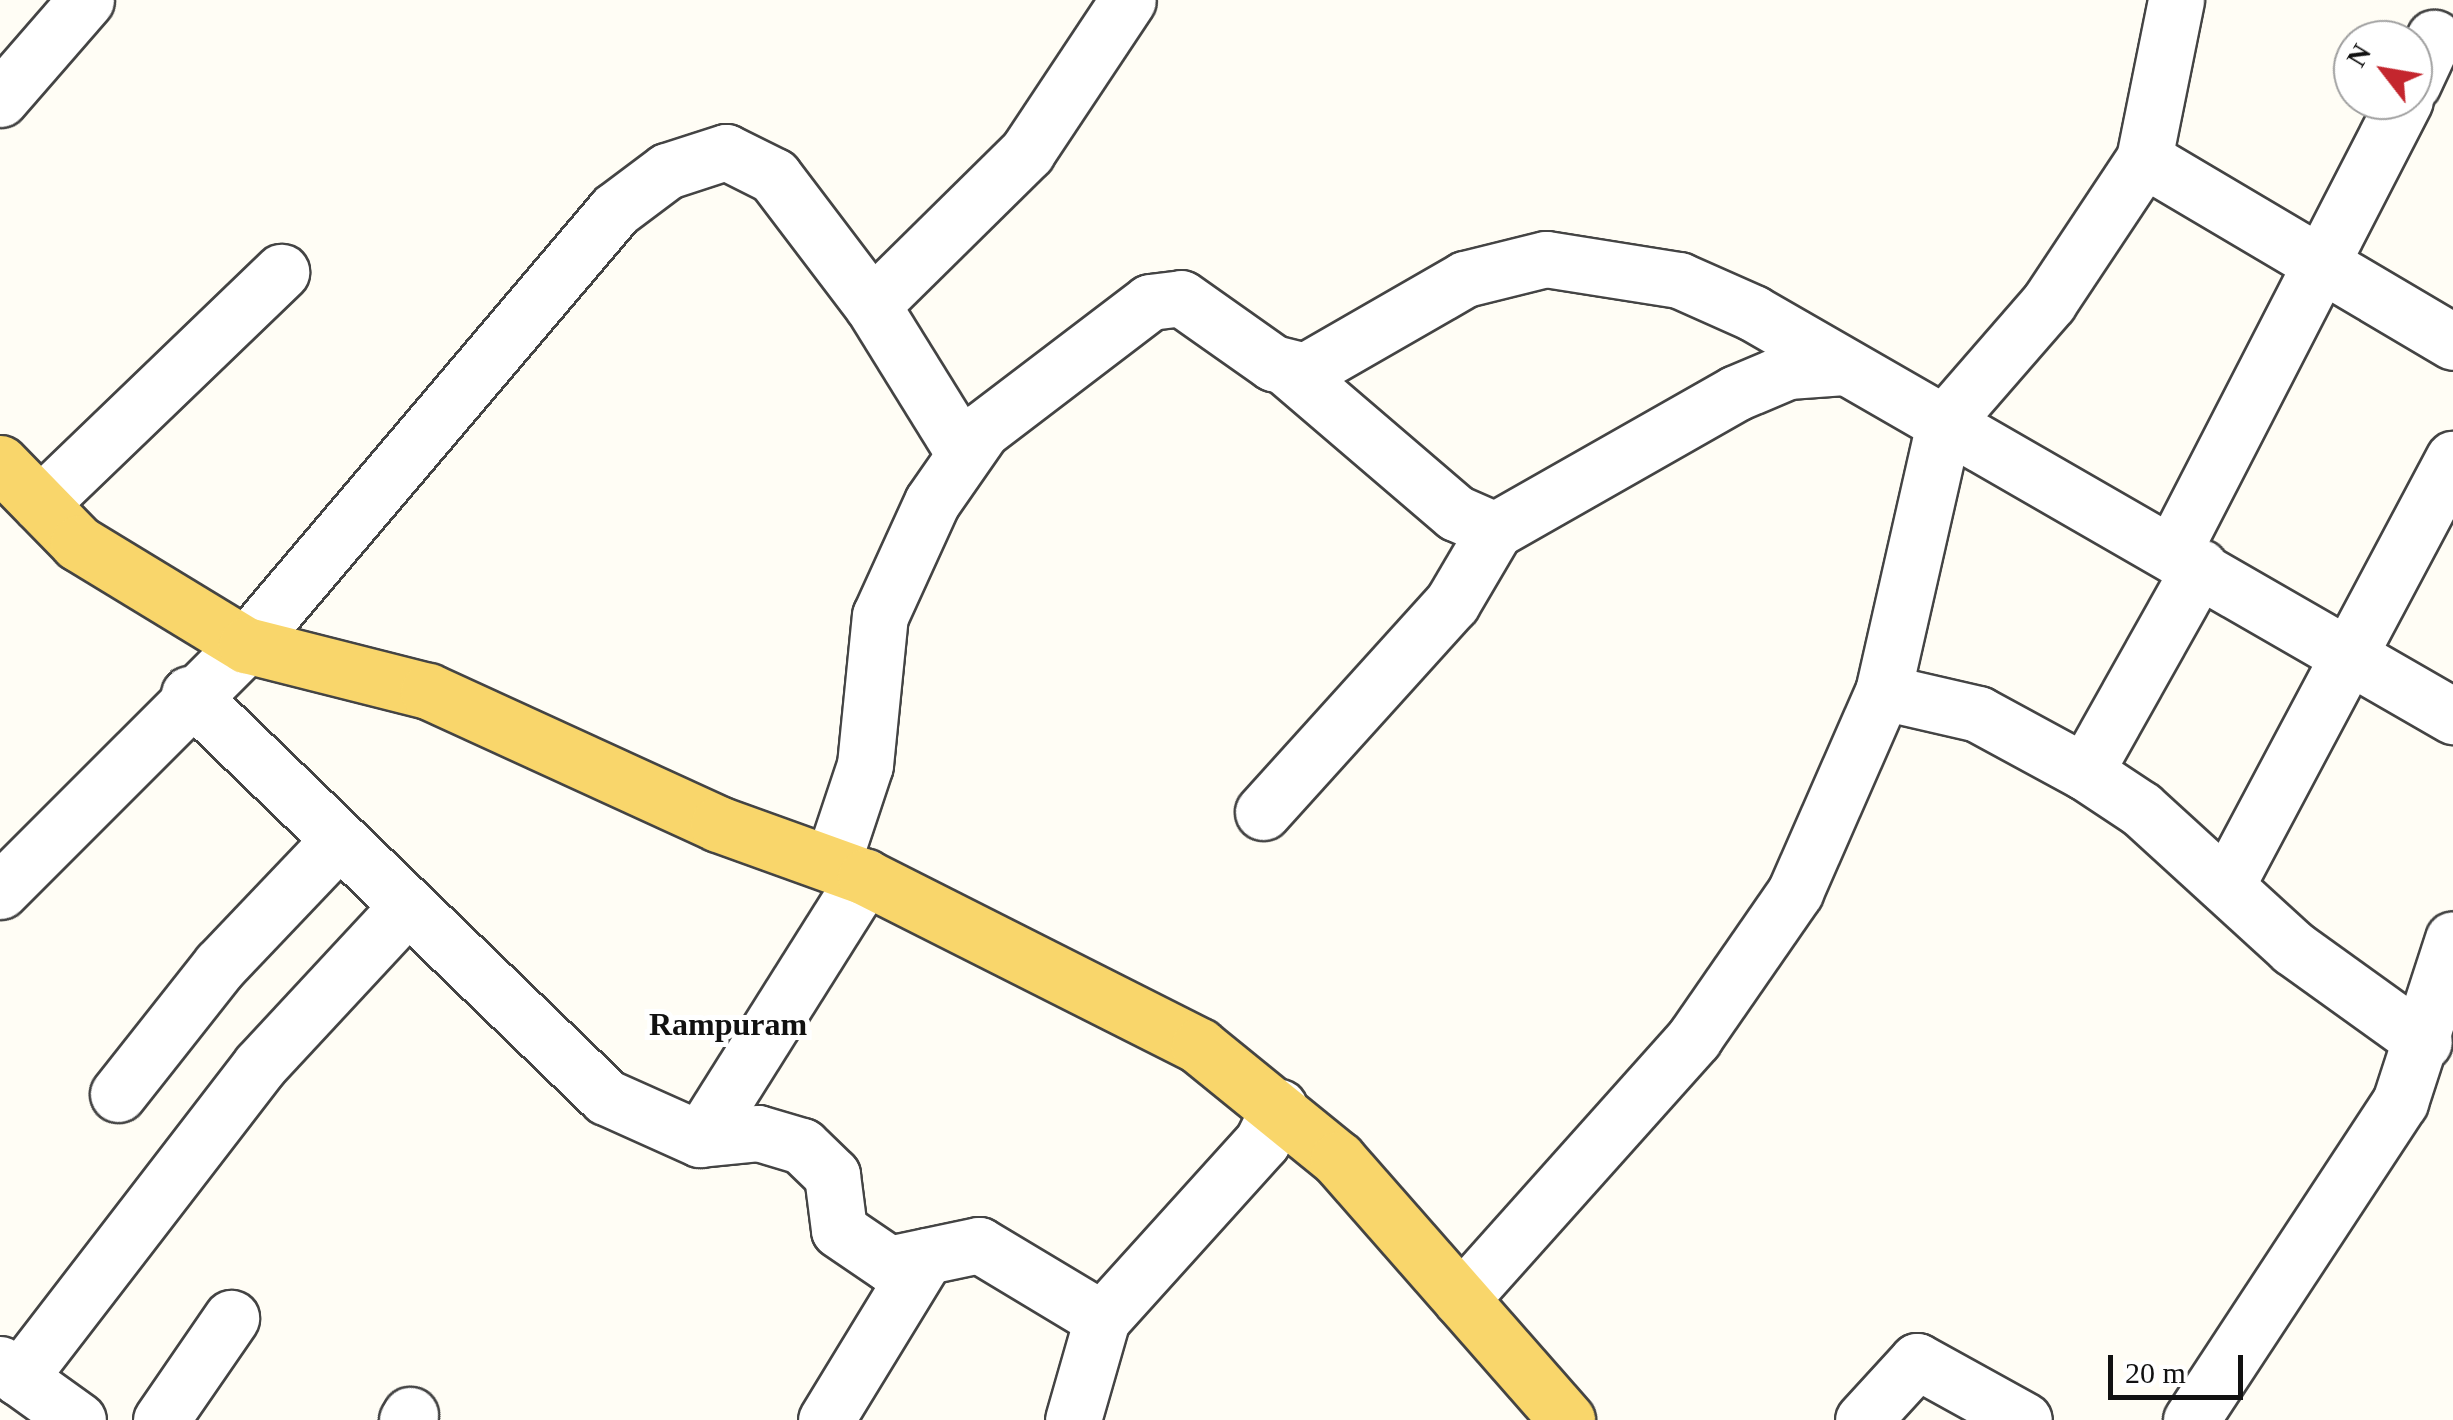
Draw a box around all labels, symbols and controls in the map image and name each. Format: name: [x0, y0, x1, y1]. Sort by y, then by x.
north arrow: [2333, 20, 2433, 120]
text: N: [2340, 39, 2377, 72]
district label: Rampuram: [649, 1005, 807, 1043]
scale bar: [2113, 1335, 2248, 1397]
text: 20 m: [2125, 1356, 2186, 1389]

